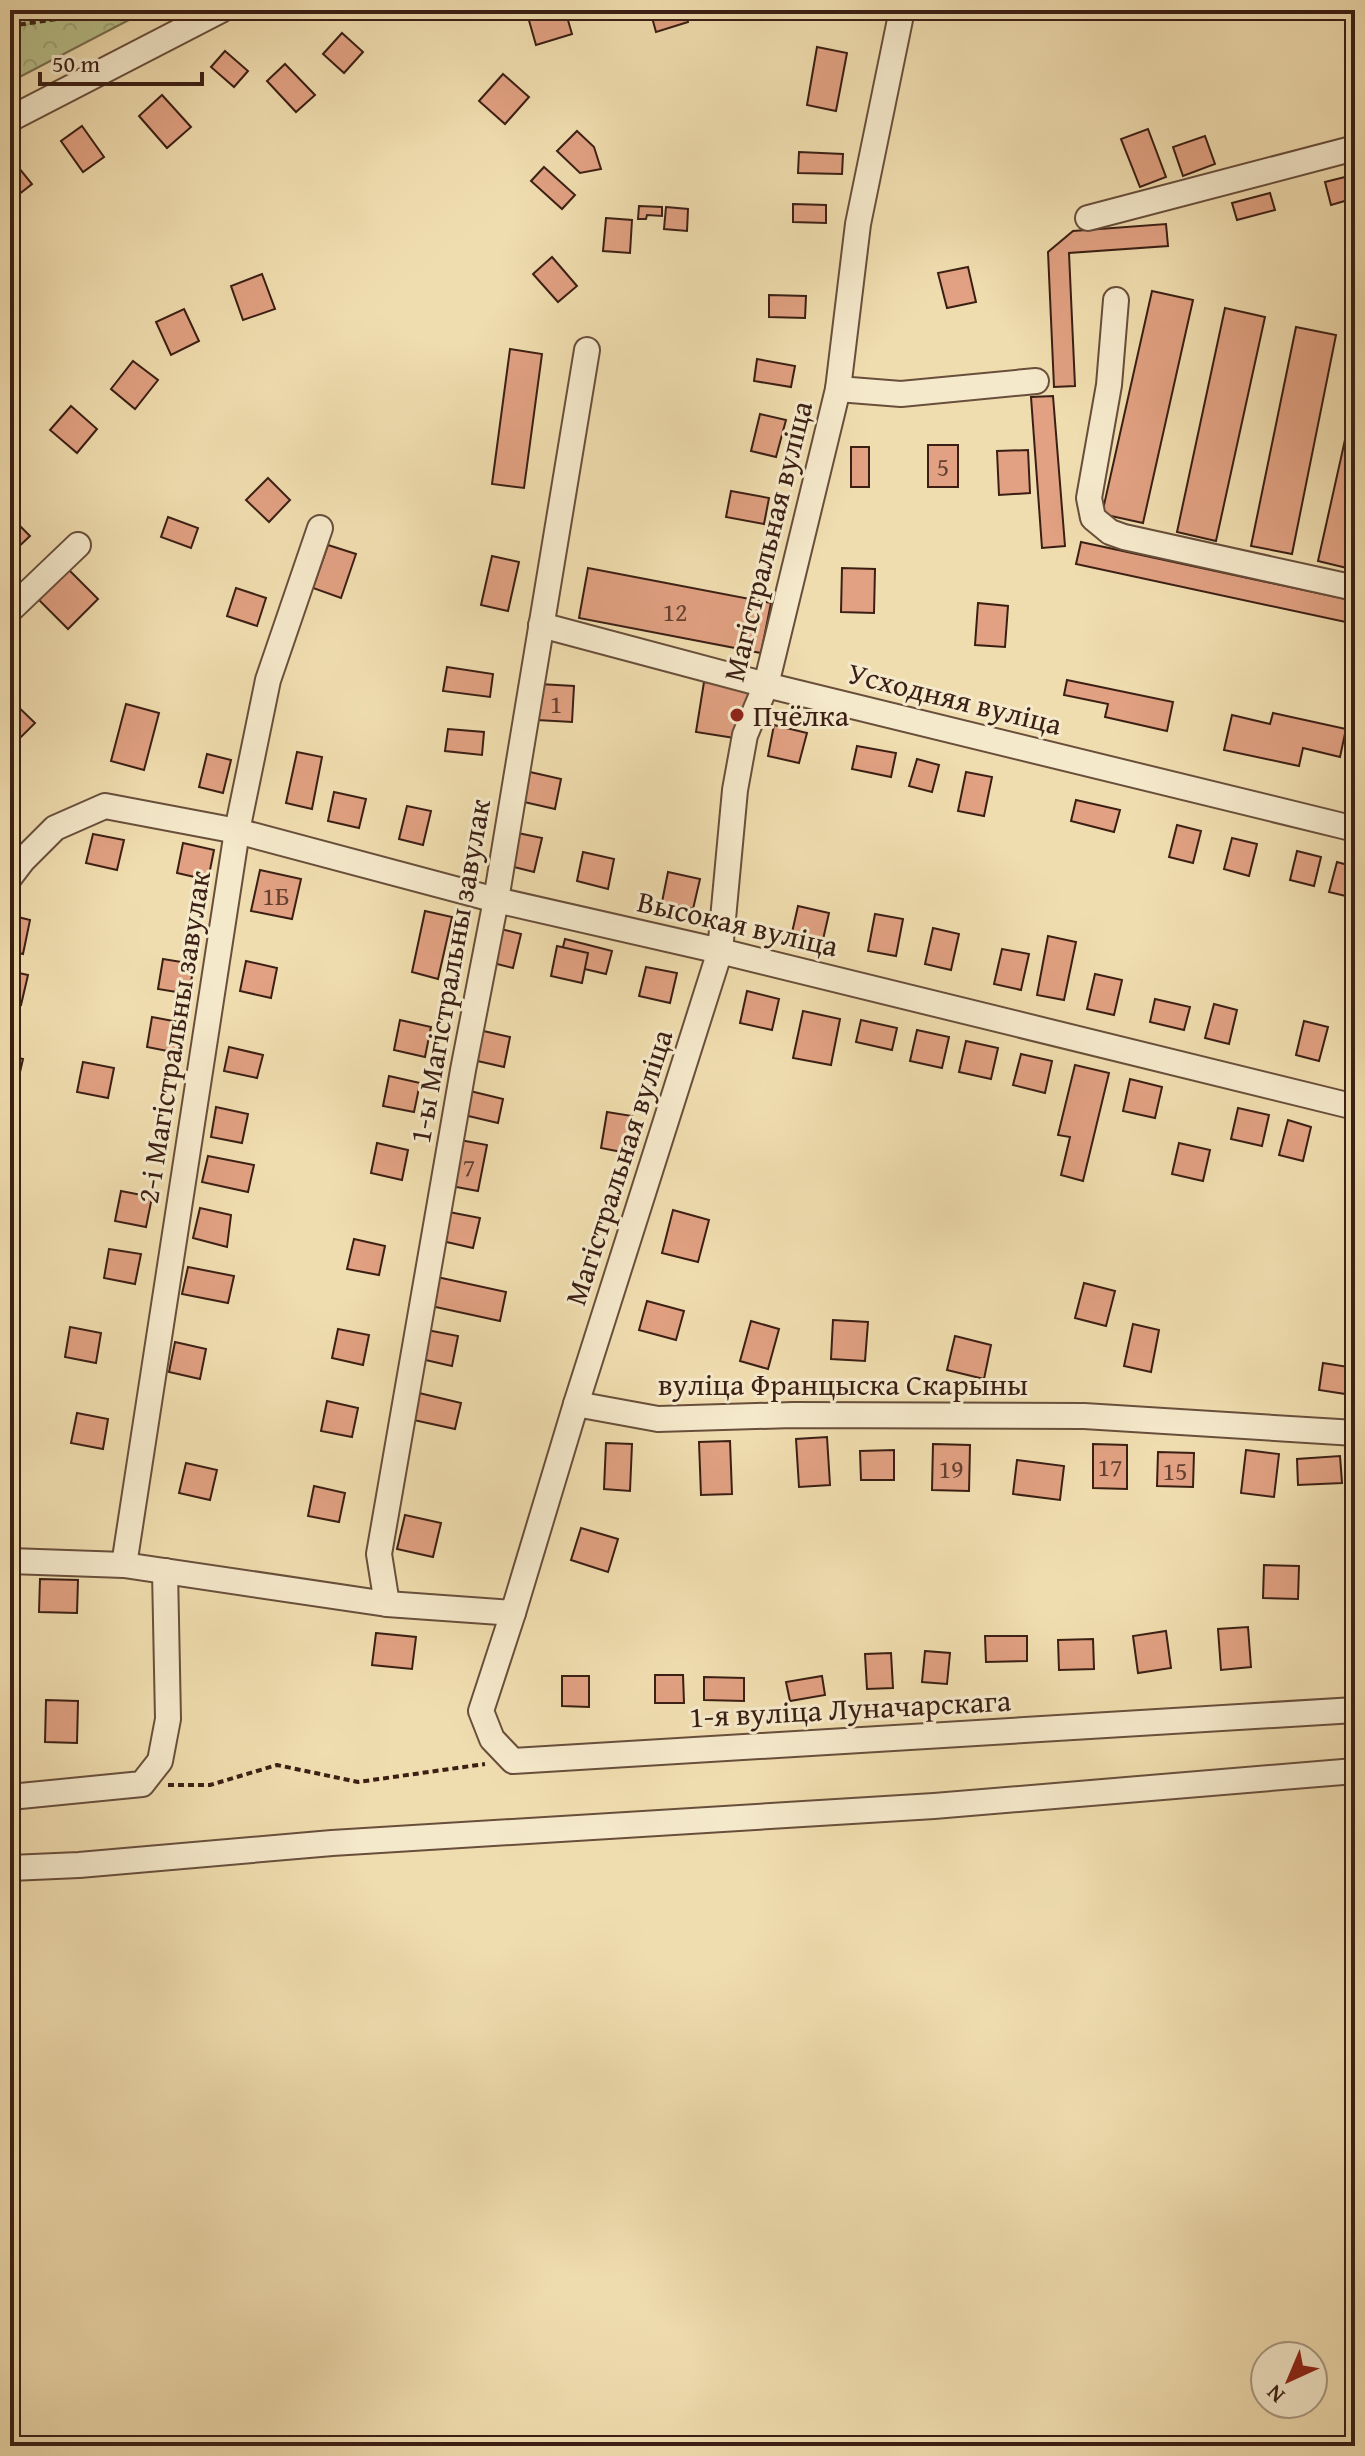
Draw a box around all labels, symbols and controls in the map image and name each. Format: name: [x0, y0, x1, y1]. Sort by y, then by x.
scale bar: [40, 36, 202, 86]
text: 50 m: [52, 46, 100, 81]
street label: Магістральная вуліца: [711, 395, 823, 686]
house number: 5: [937, 447, 949, 486]
house number: 12: [662, 592, 688, 631]
street label: Усходняя вуліца: [843, 650, 1067, 746]
house number: 1: [550, 684, 562, 723]
place label: Пчёлка: [753, 693, 850, 737]
marker: Пчёлка: [728, 706, 746, 724]
street label: 1-ы Магістральны завулак: [397, 795, 501, 1147]
street label: 2-і Магістральны завулак: [125, 867, 221, 1207]
house number: 1Б: [262, 876, 290, 915]
street label: Высокая вуліца: [633, 879, 843, 968]
street label: Магістральная вуліца: [553, 1023, 684, 1311]
house number: 7: [463, 1147, 475, 1186]
street label: вуліца Францыска Скарыны: [658, 1362, 1028, 1406]
house number: 17: [1097, 1447, 1123, 1486]
house number: 19: [938, 1449, 964, 1488]
house number: 15: [1162, 1451, 1188, 1490]
street label: 1-я вуліца Луначарскага: [688, 1678, 1013, 1738]
north arrow: [1249, 2340, 1329, 2420]
text: N: [1258, 2378, 1292, 2411]

